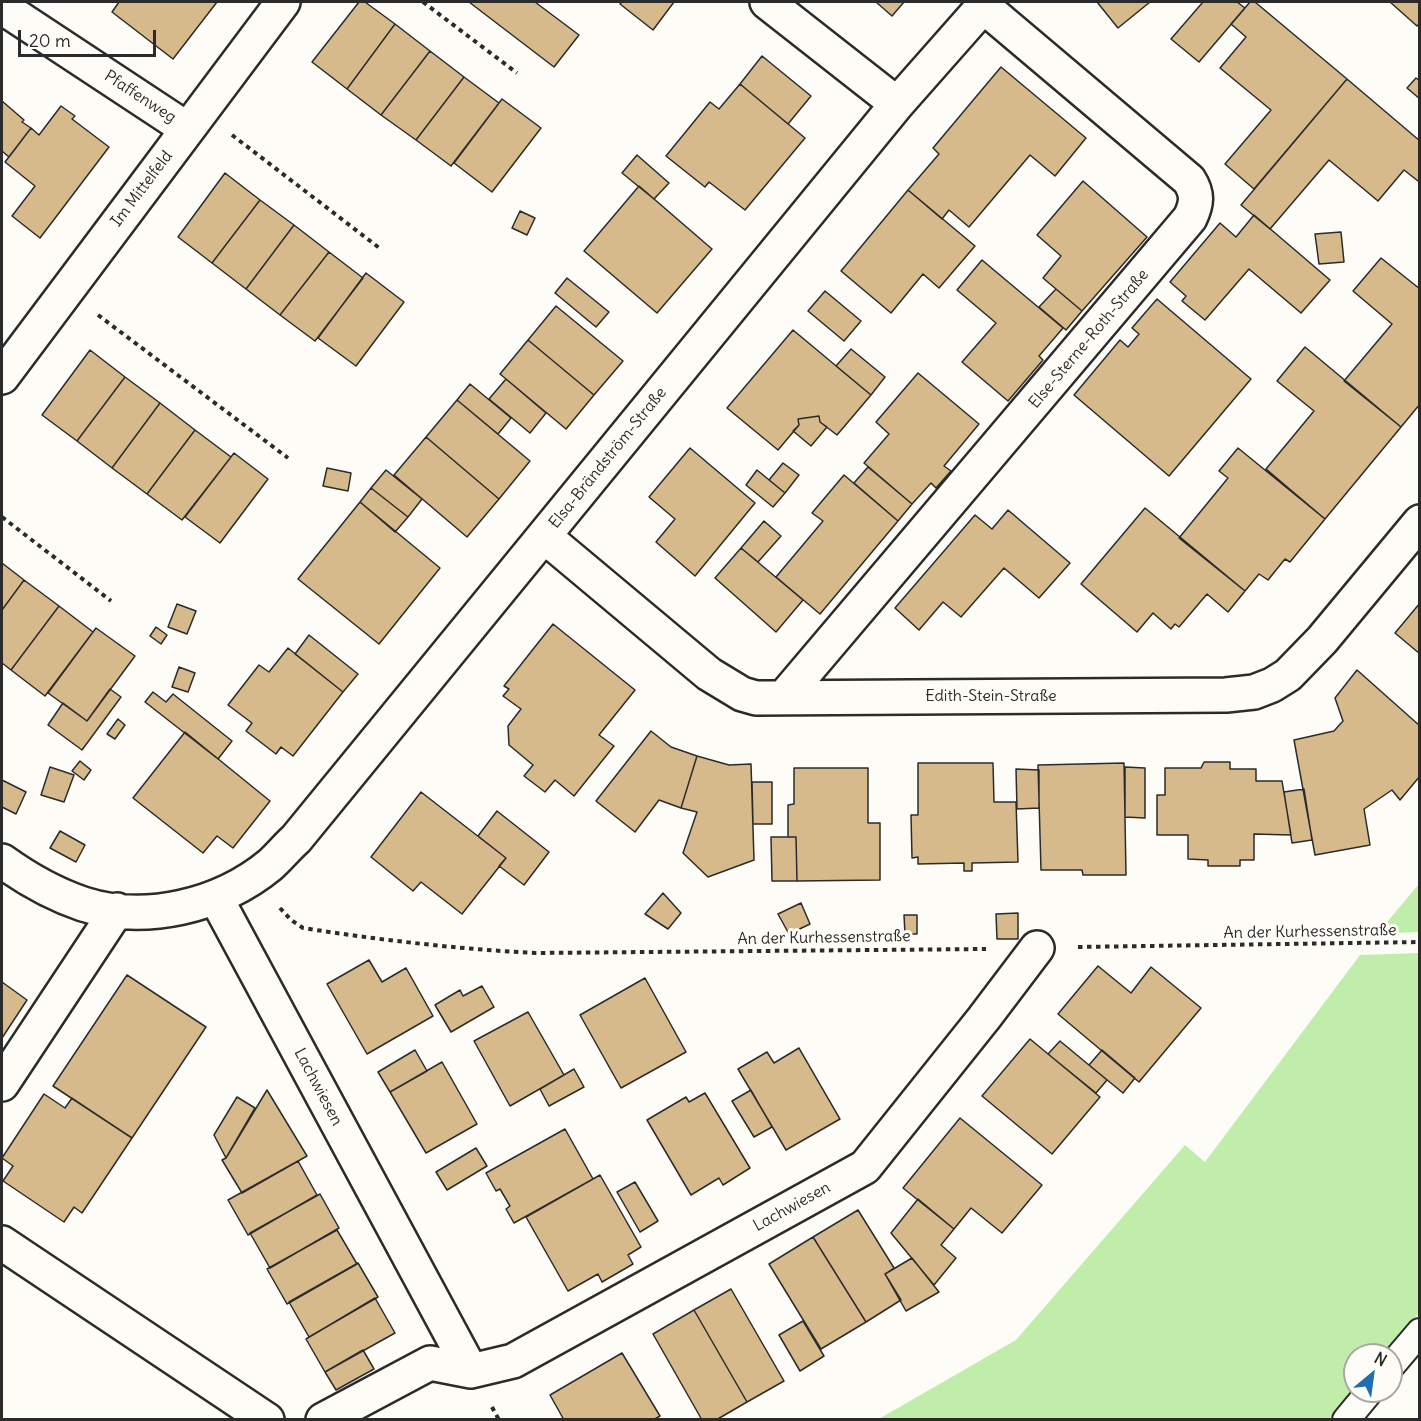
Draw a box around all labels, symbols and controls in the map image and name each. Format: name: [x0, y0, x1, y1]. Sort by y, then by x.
scale bar: [21, 18, 159, 56]
text: 20 m: [29, 29, 71, 52]
street label: Pfaffenweg: [101, 67, 179, 127]
street label: Im Mittelfeld: [107, 147, 177, 231]
street label: Else-Sterne-Roth-Straße: [1025, 266, 1153, 412]
street label: Elsa-Brändström-Straße: [545, 384, 671, 532]
street label: Edith-Stein-Straße: [925, 686, 1057, 706]
street label: An der Kurhessenstraße: [1223, 921, 1397, 943]
street label: An der Kurhessenstraße: [737, 927, 911, 949]
street label: Lachwiesen: [290, 1045, 346, 1129]
street label: Lachwiesen: [750, 1178, 834, 1236]
north arrow: [1343, 1343, 1403, 1403]
text: N: [1371, 1348, 1390, 1370]

